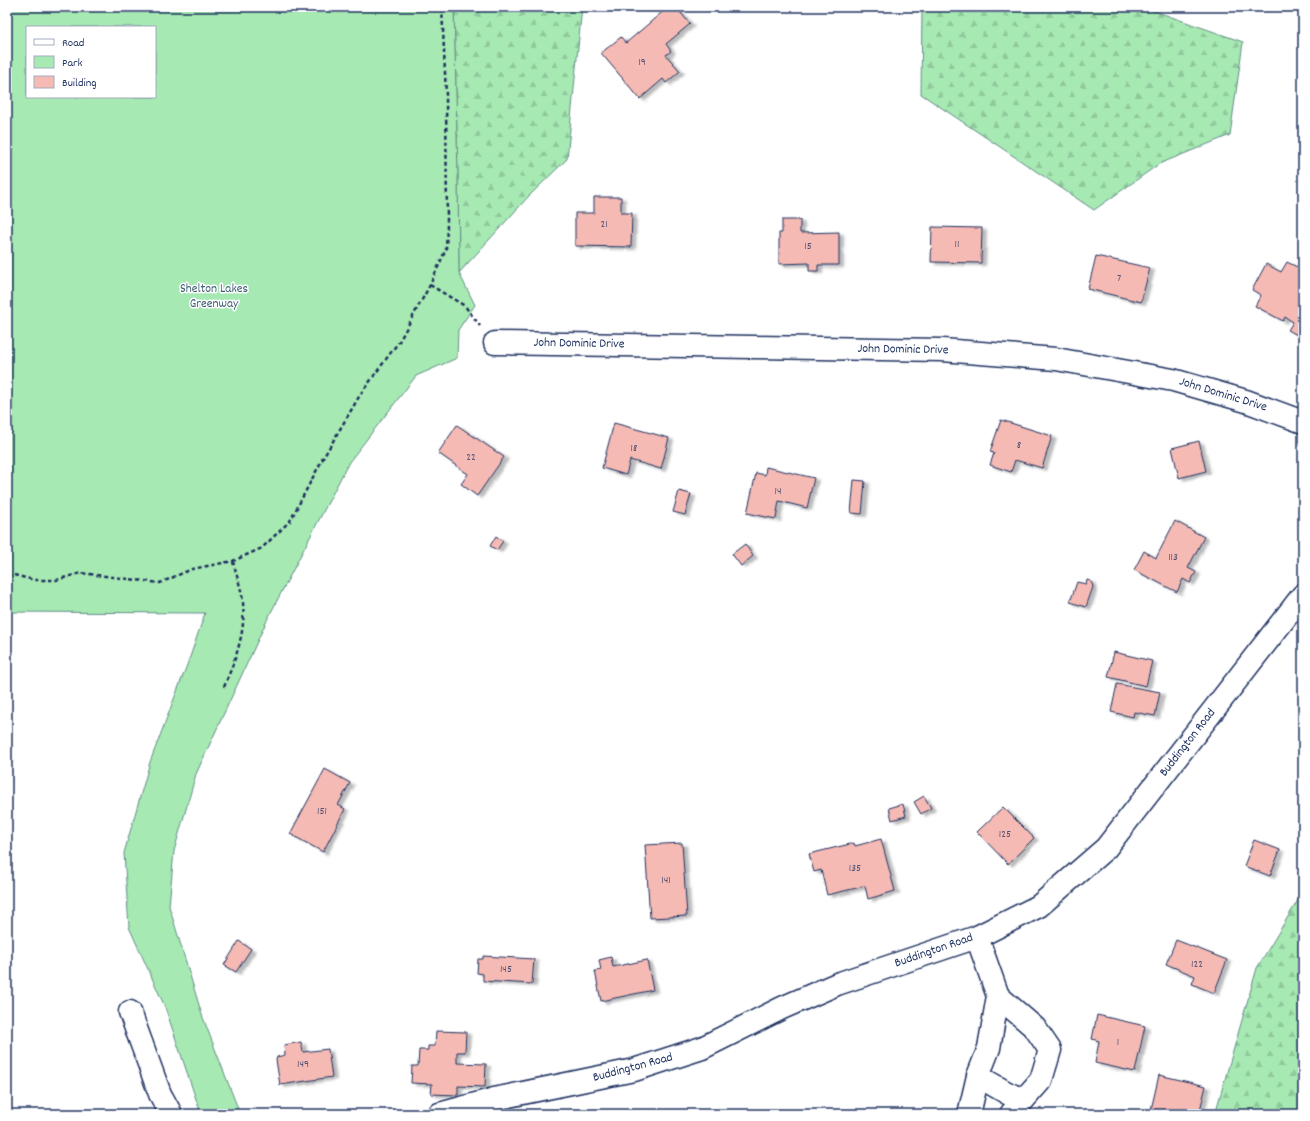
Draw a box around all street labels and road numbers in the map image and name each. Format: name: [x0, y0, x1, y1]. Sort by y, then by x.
street label: John Dominic Drive: [533, 334, 625, 354]
street label: John Dominic Drive: [857, 340, 949, 360]
street label: John Dominic Drive: [1177, 373, 1270, 417]
street label: Buddington Road: [1155, 705, 1221, 781]
street label: Buddington Road: [892, 929, 976, 973]
street label: Buddington Road: [591, 1048, 675, 1088]

